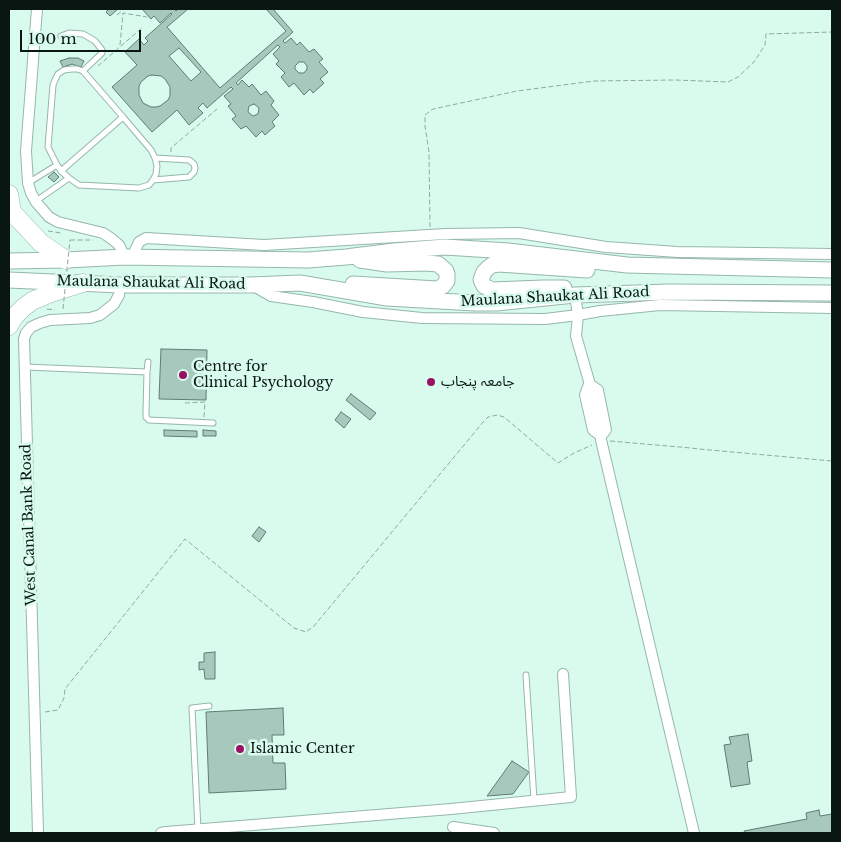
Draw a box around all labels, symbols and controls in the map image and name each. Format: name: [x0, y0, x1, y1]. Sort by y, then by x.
scale bar: [22, 20, 144, 52]
text: 100 m: [28, 29, 77, 48]
street label: Maulana Shaukat Ali Road: [56, 273, 246, 293]
street label: Maulana Shaukat Ali Road: [460, 284, 650, 310]
place label: Centre for Clinical Psychology: [193, 359, 333, 392]
marker: Centre for Clinical Psychology: [177, 369, 189, 381]
place label: جامعہ پنجاب: [441, 374, 515, 390]
marker: جامعہ پنجاب: [425, 376, 437, 388]
street label: West Canal Bank Road: [18, 444, 40, 606]
place label: Islamic Center: [250, 741, 355, 757]
marker: Islamic Center: [234, 743, 246, 755]

